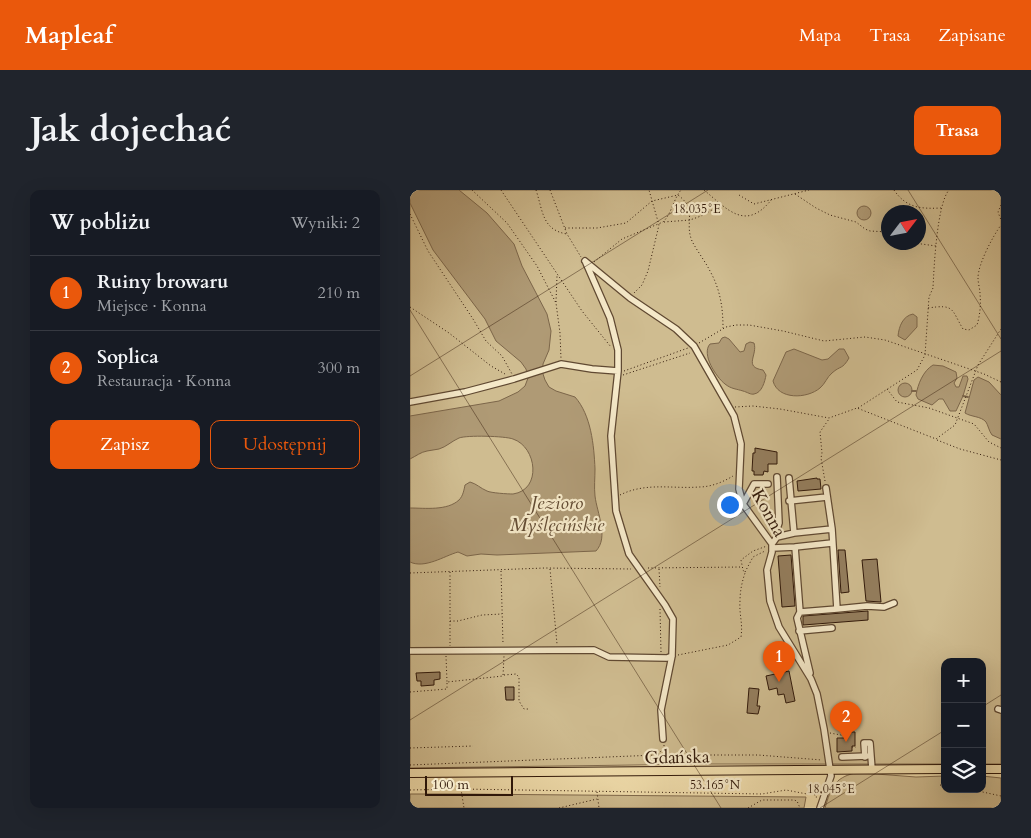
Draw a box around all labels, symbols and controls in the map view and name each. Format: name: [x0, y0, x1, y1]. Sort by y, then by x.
text: Mapleaf: [25, 19, 113, 52]
text: Mapa: [799, 23, 841, 48]
text: Trasa: [869, 23, 911, 48]
text: Zapisane: [939, 23, 1006, 48]
text: Jak dojechać: [30, 106, 231, 154]
button: Trasa: [914, 106, 1001, 155]
text: 18.035°E: [673, 201, 721, 217]
north arrow: [881, 205, 926, 250]
text: W pobliżu: [50, 208, 151, 237]
text: Wyniki: 2: [291, 212, 360, 234]
text: Ruiny browaru: [97, 269, 228, 295]
text: 1: [62, 282, 70, 304]
text: 210 m: [318, 282, 360, 304]
text: Miejsce · Konna: [97, 295, 207, 317]
text: Soplica: [97, 344, 159, 370]
text: 2: [62, 357, 70, 379]
text: 300 m: [318, 357, 360, 379]
text: Restauracja · Konna: [97, 370, 231, 392]
button: Zapisz: [50, 420, 200, 469]
button: Udostępnij: [210, 420, 360, 469]
street label: Konna: [745, 485, 792, 542]
water label: Jezioro Myślęcińskie: [510, 490, 605, 538]
your location: [717, 492, 743, 518]
pin: 1: [763, 641, 795, 682]
map controls: [941, 658, 986, 793]
button: +: [941, 658, 986, 703]
pin: 2: [830, 701, 862, 742]
button: −: [941, 703, 986, 748]
street label: Gdańska: [644, 744, 710, 771]
button: layers: [941, 748, 986, 793]
scale bar: [425, 773, 512, 796]
text: 100 m: [432, 775, 469, 794]
text: 53.165°N: [690, 777, 741, 793]
text: 18.045°E: [807, 781, 855, 797]

